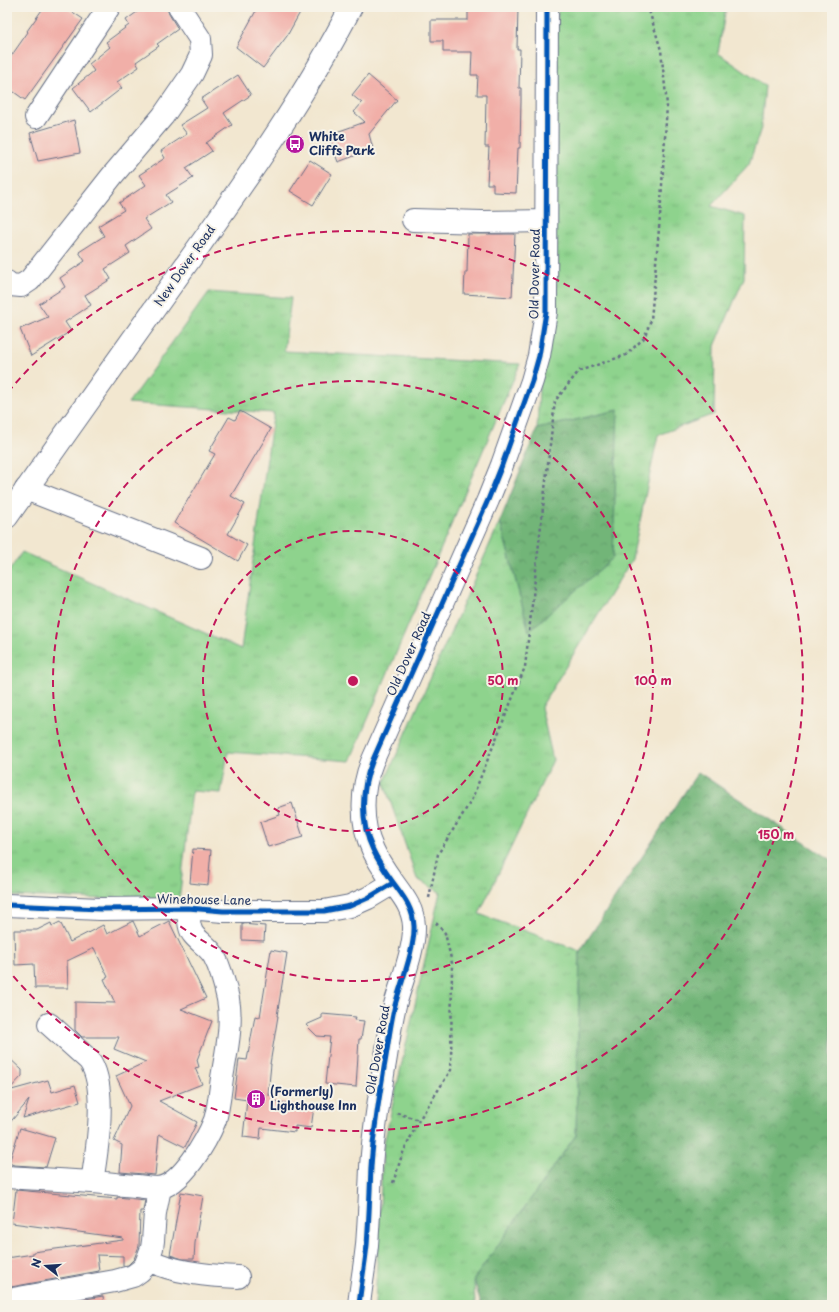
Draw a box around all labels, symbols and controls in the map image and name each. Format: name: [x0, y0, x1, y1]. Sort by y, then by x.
place label: White Cliffs Park: [309, 127, 375, 159]
bus stop icon: White Cliffs Park: [284, 133, 306, 155]
street label: New Dover Road: [149, 221, 219, 310]
street label: Old Dover Road: [524, 228, 544, 319]
street label: Old Dover Road: [381, 609, 435, 699]
text: 50 m: [487, 671, 519, 689]
text: 100 m: [634, 671, 672, 689]
centre of rings: [346, 674, 360, 688]
text: 150 m: [758, 825, 794, 843]
street label: Winehouse Lane: [157, 889, 252, 909]
street label: Old Dover Road: [360, 1004, 394, 1096]
place label: (Formerly) Lighthouse Inn: [270, 1082, 357, 1114]
building icon: (Formerly) Lighthouse Inn: [245, 1088, 267, 1110]
north arrow: [26, 1246, 66, 1286]
text: N: [27, 1256, 45, 1270]

